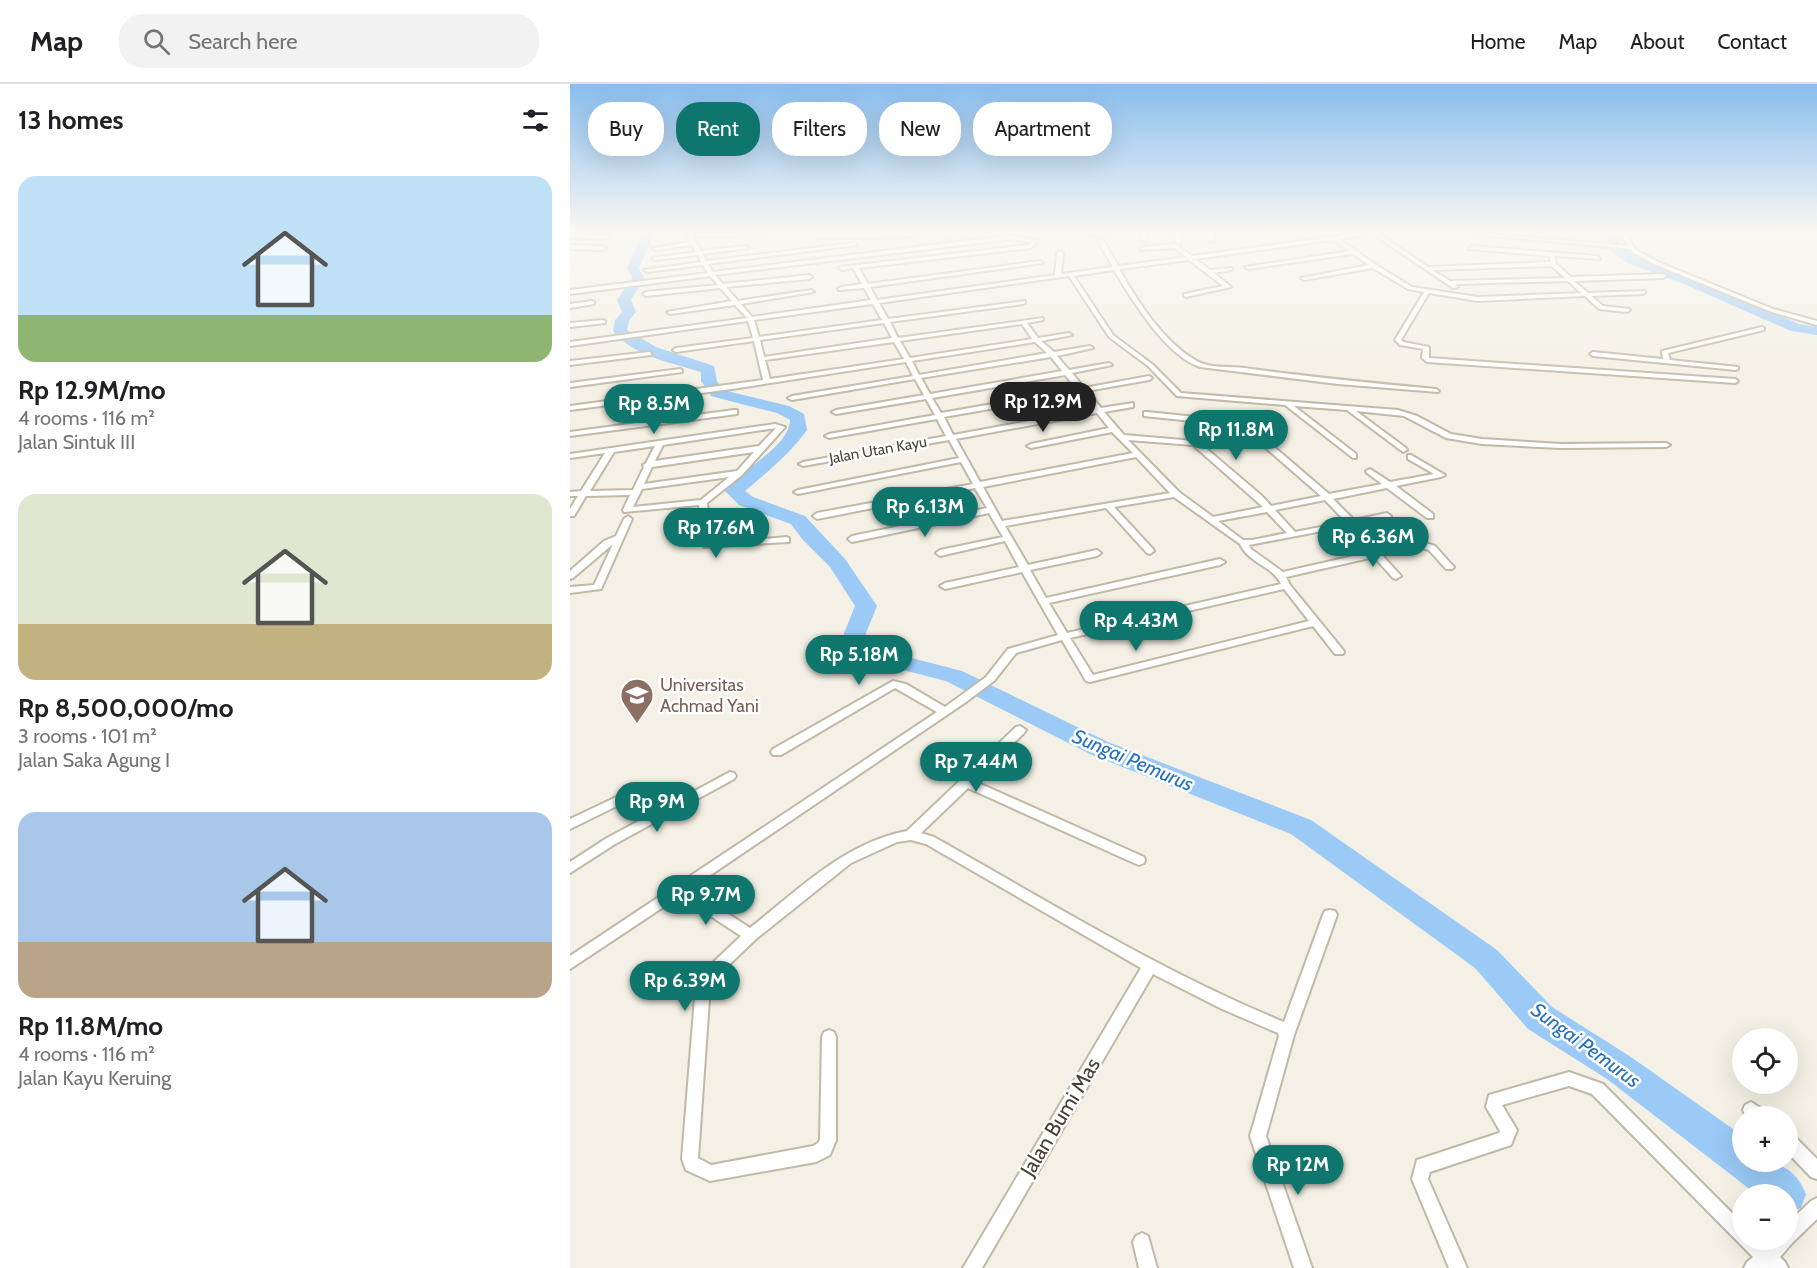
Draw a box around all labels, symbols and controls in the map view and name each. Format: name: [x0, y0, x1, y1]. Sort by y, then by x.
search box: [119, 14, 539, 68]
text: Map: [30, 24, 83, 58]
icon: search: [140, 25, 173, 58]
text: Search here: [188, 28, 297, 55]
text: Home: [1470, 29, 1526, 54]
text: Map: [1559, 29, 1597, 54]
text: About: [1630, 29, 1684, 54]
text: Contact: [1717, 29, 1787, 54]
chip: Buy: [588, 102, 664, 156]
chip: Rent: [676, 102, 760, 156]
chip: Filters: [772, 102, 867, 156]
chip: New: [879, 102, 961, 156]
chip: Apartment: [973, 102, 1112, 156]
text: 13 homes: [18, 104, 124, 136]
icon: filters: [519, 104, 552, 137]
icon: home: [231, 215, 339, 323]
text: Rp 12.9M/mo: [18, 374, 166, 406]
pin: Rp 12.9M: [981, 382, 1105, 433]
pin: Rp 8.5M: [599, 384, 709, 435]
text: Rp 12.9M: [1004, 389, 1082, 413]
text: Rp 8.5M: [618, 391, 690, 415]
text: 4 rooms · 116 m²: [18, 406, 155, 430]
pin: Rp 11.8M: [1174, 410, 1298, 461]
text: Rp 11.8M: [1198, 417, 1274, 441]
text: Jalan Sintuk III: [18, 430, 135, 454]
street label: Jalan Utan Kayu: [827, 433, 928, 468]
pin: Rp 6.13M: [863, 487, 987, 538]
text: Rp 6.13M: [886, 494, 964, 518]
pin: Rp 17.6M: [654, 508, 778, 559]
text: Rp 17.6M: [677, 515, 755, 539]
pin: Rp 6.36M: [1311, 517, 1435, 568]
text: Rp 6.36M: [1332, 524, 1414, 548]
icon: home: [231, 533, 339, 641]
pin: Rp 4.43M: [1074, 601, 1198, 652]
text: Rp 4.43M: [1093, 608, 1179, 632]
pin: Rp 5.18M: [797, 635, 921, 686]
text: Rp 5.18M: [819, 642, 899, 666]
place label: Universitas Achmad Yani: [660, 674, 759, 717]
school or university icon: Universitas Achmad Yani: [619, 677, 655, 724]
text: Rp 8,500,000/mo: [18, 692, 234, 724]
text: 3 rooms · 101 m²: [18, 724, 157, 748]
water label: Sungai Pemurus: [1069, 724, 1197, 796]
pin: Rp 7.44M: [914, 742, 1038, 793]
text: Jalan Saka Agung I: [18, 748, 170, 772]
text: Rp 7.44M: [934, 749, 1018, 773]
pin: Rp 9M: [615, 782, 699, 833]
text: Rp 9M: [629, 789, 685, 813]
icon: home: [231, 851, 339, 959]
pin: Rp 9.7M: [651, 875, 761, 926]
text: Rp 9.7M: [671, 882, 741, 906]
pin: Rp 6.39M: [623, 961, 747, 1012]
text: Rp 6.39M: [644, 968, 726, 992]
water label: Sungai Pemurus: [1527, 997, 1645, 1093]
text: Rp 11.8M/mo: [18, 1010, 163, 1042]
map controls: [1732, 1028, 1798, 1250]
button: locate: [1732, 1028, 1798, 1094]
text: 4 rooms · 116 m²: [18, 1042, 155, 1066]
street label: Jalan Bumi Mas: [1014, 1053, 1105, 1181]
text: Jalan Kayu Keruing: [18, 1066, 171, 1090]
button: +: [1732, 1106, 1798, 1172]
pin: Rp 12M: [1249, 1145, 1347, 1196]
text: Rp 12M: [1267, 1152, 1329, 1176]
button: −: [1732, 1184, 1798, 1250]

